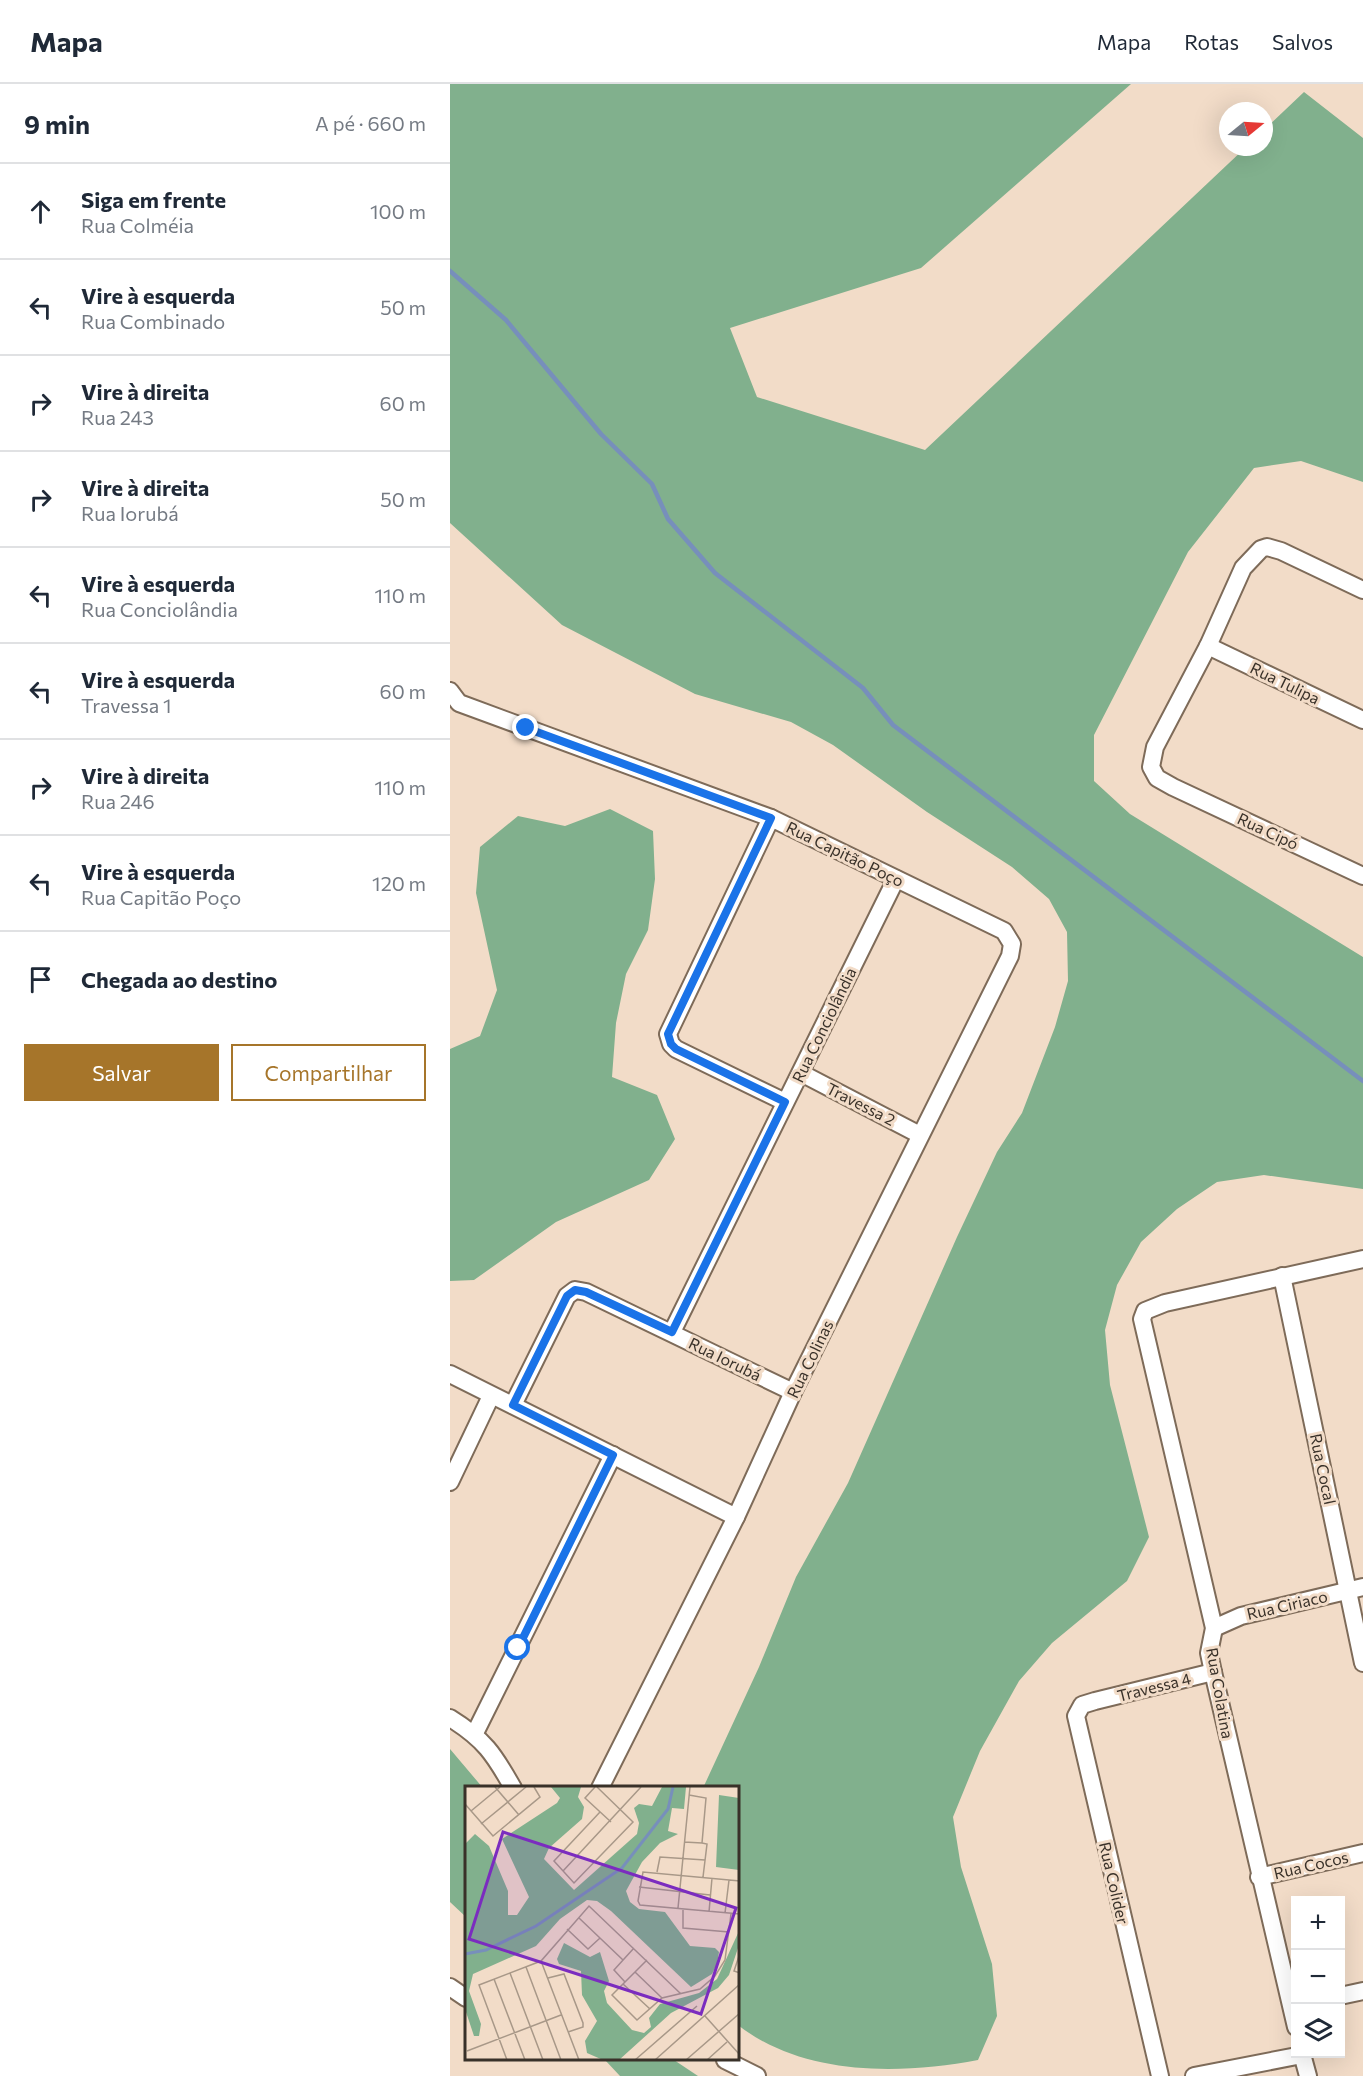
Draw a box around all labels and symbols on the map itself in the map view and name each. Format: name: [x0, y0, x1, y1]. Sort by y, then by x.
north arrow: [1219, 102, 1273, 156]
street label: Rua Tulipa: [1247, 658, 1323, 708]
route end: [512, 714, 538, 740]
street label: Rua Cipó: [1235, 808, 1302, 853]
street label: Rua Capitão Poço: [783, 817, 907, 890]
street label: Rua Conciolândia: [787, 964, 860, 1085]
street label: Travessa 2: [824, 1078, 899, 1129]
street label: Rua Colinas: [782, 1317, 837, 1401]
street label: Rua Iorubá: [686, 1333, 764, 1384]
street label: Rua Cocal: [1307, 1432, 1340, 1506]
street label: Rua Ciriaco: [1245, 1586, 1329, 1623]
route start: [504, 1634, 530, 1660]
street label: Rua Colatina: [1203, 1646, 1238, 1740]
street label: Travessa 4: [1115, 1668, 1193, 1705]
inset map: [465, 1786, 740, 2061]
street label: Rua Colider: [1096, 1840, 1133, 1926]
street label: Rua Cocos: [1272, 1847, 1350, 1882]

